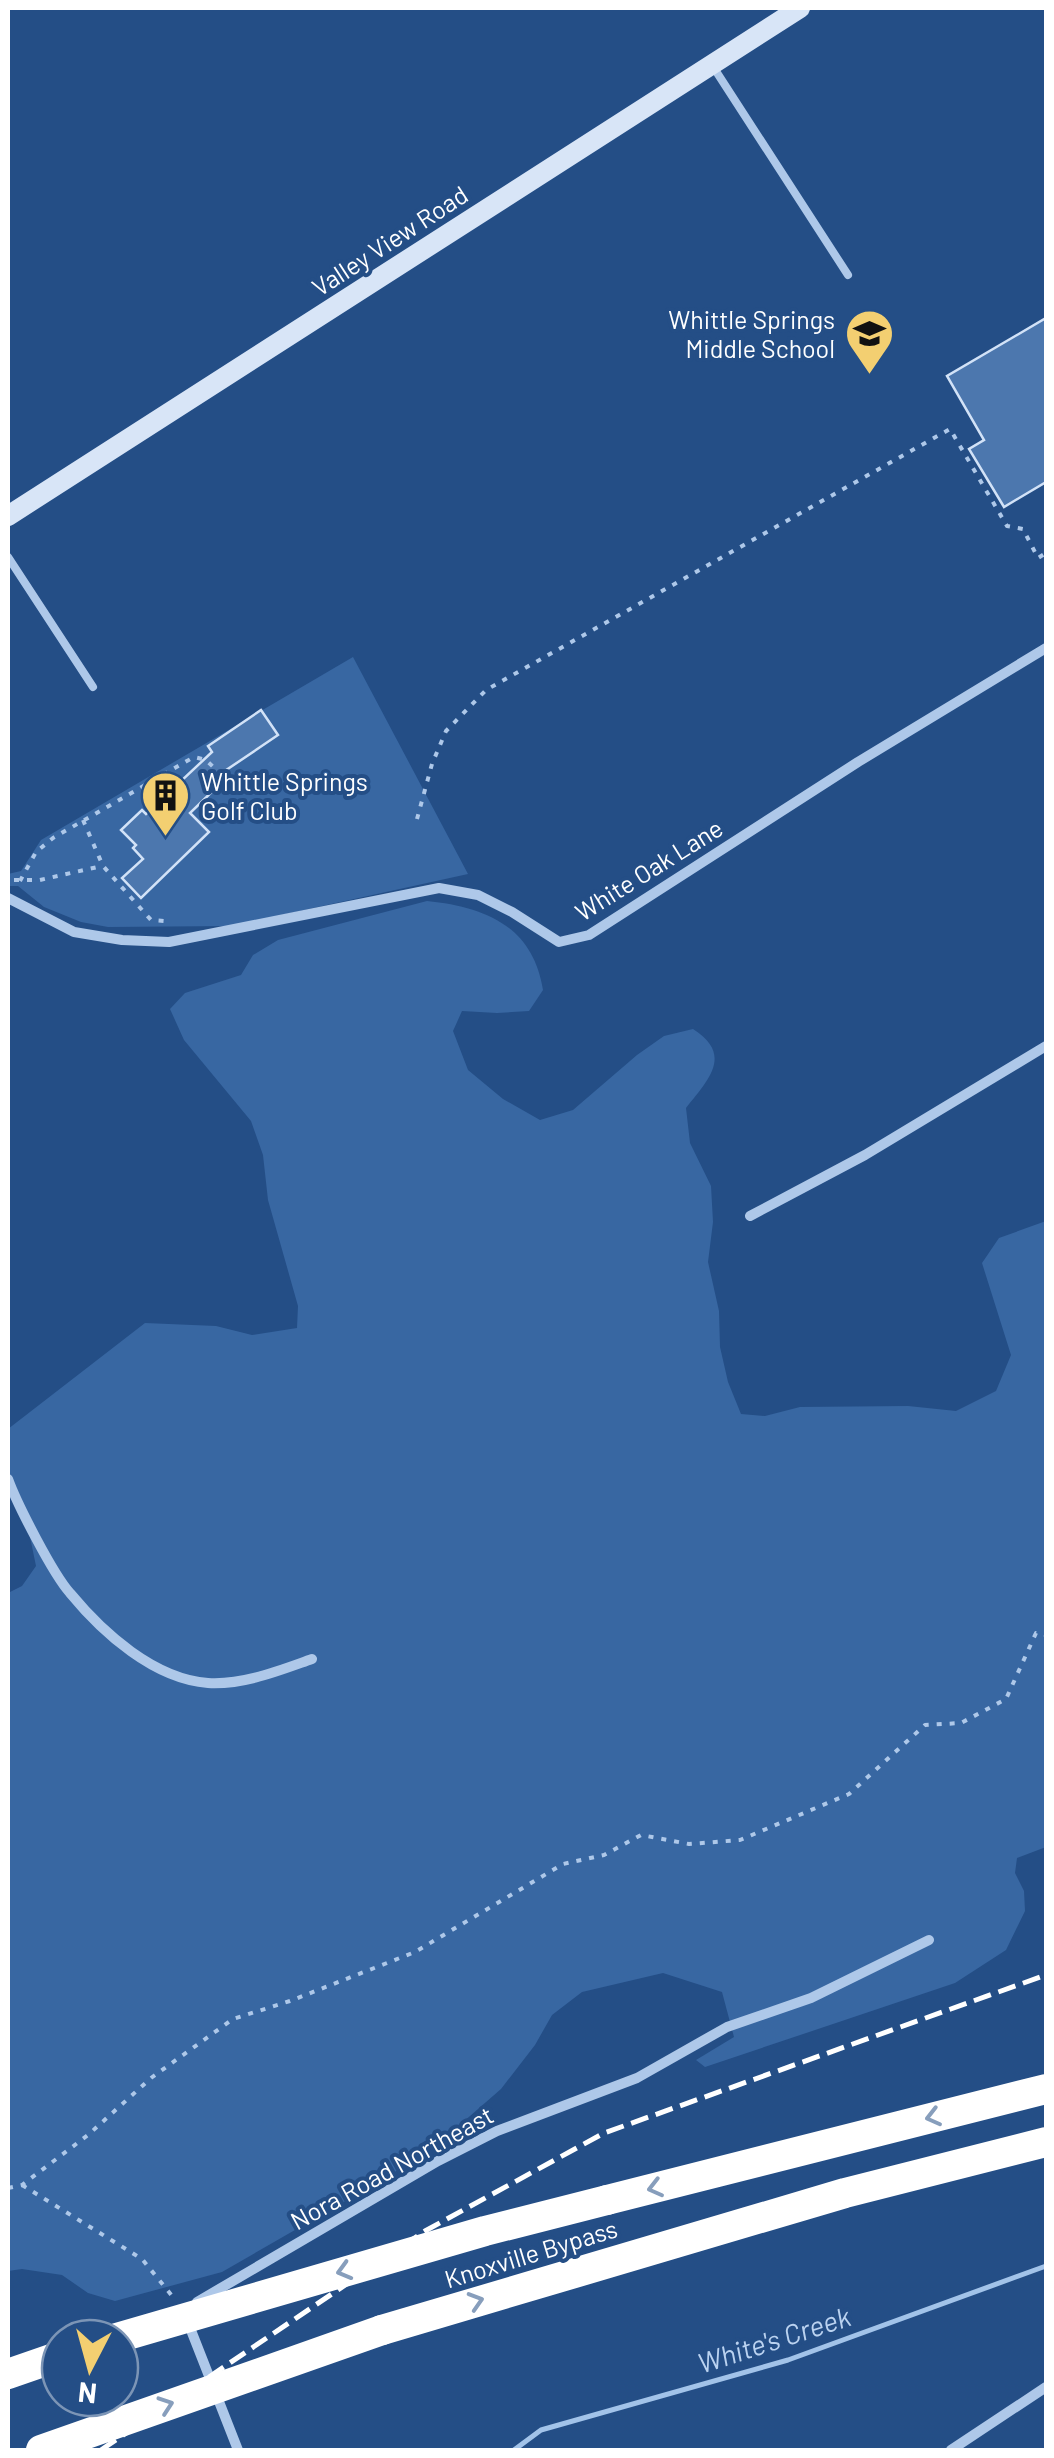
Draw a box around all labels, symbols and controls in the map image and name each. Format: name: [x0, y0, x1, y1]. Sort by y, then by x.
street label: Valley View Road: [306, 179, 473, 302]
place label: Whittle Springs Middle School: [668, 304, 835, 363]
school or university icon: Whittle Springs Middle School: [844, 308, 896, 376]
place label: Whittle Springs Golf Club: [201, 766, 368, 825]
building icon: Whittle Springs Golf Club: [140, 770, 192, 838]
street label: White Oak Lane: [569, 812, 728, 926]
street label: Nora Road Northeast: [285, 2099, 498, 2235]
one-way arrow: [925, 2106, 942, 2127]
one-way arrow: [647, 2177, 664, 2198]
street label: Knoxville Bypass: [441, 2213, 621, 2294]
one-way arrow: [336, 2260, 353, 2281]
one-way arrow: [466, 2292, 483, 2313]
water label: White's Creek: [693, 2298, 855, 2380]
north arrow: [40, 2318, 140, 2418]
text: N: [76, 2376, 98, 2412]
one-way arrow: [156, 2397, 173, 2417]

